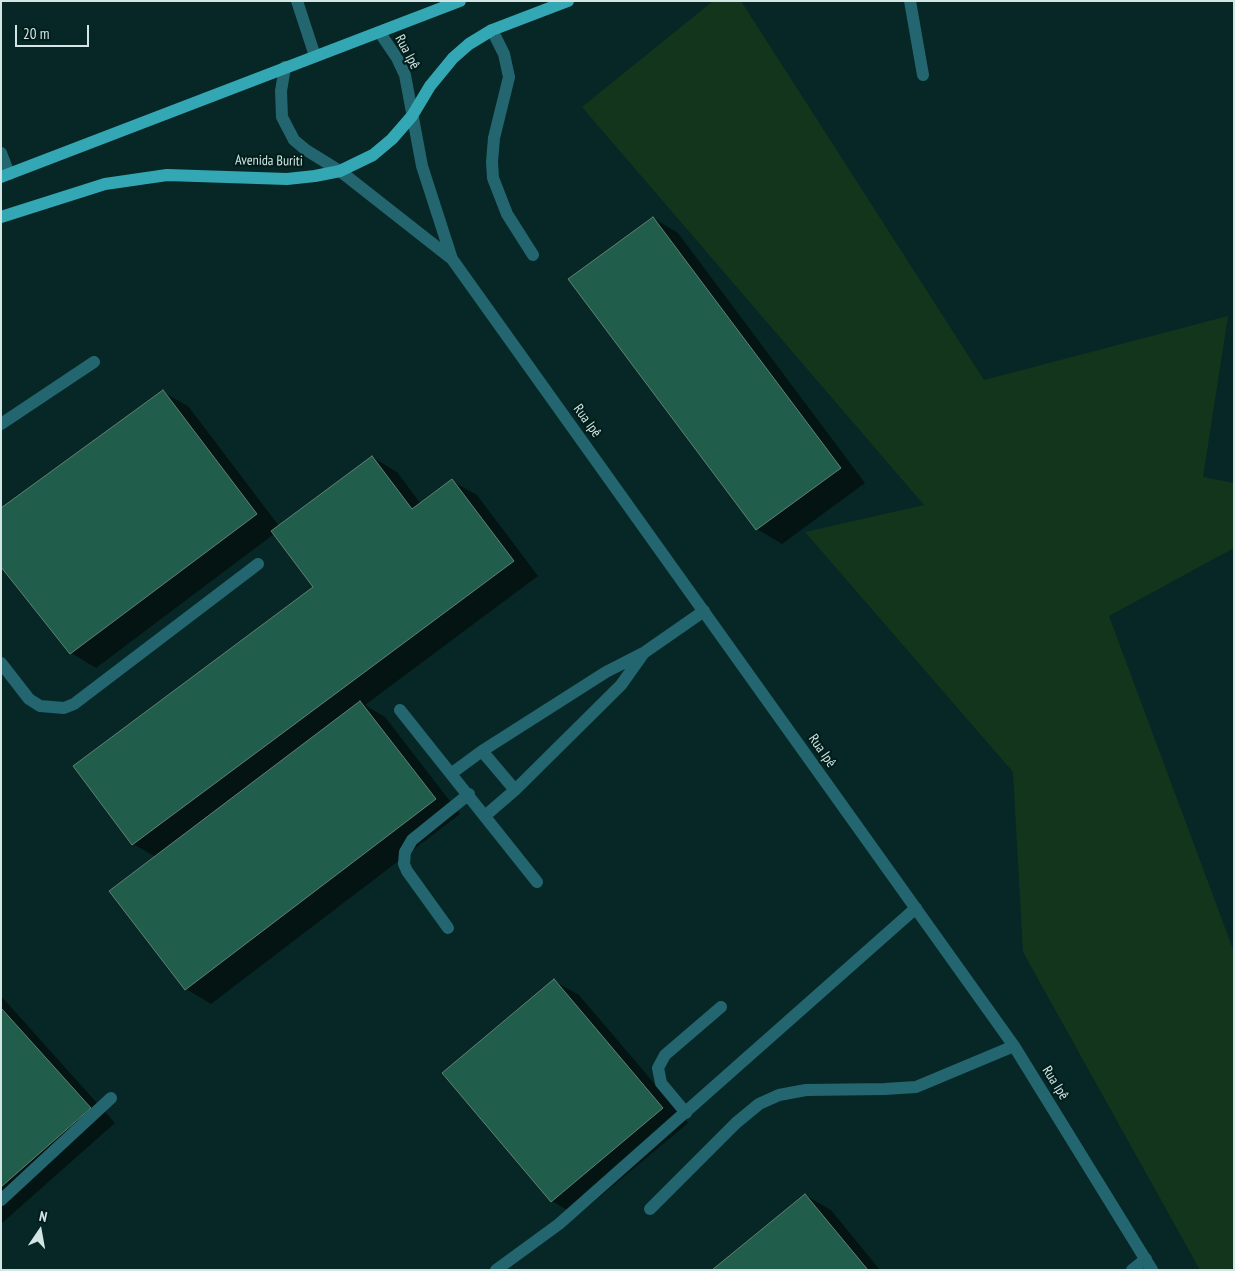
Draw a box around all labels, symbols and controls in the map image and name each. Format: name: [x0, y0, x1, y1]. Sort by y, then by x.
scale bar: [18, 15, 91, 47]
text: 20 m: [23, 24, 49, 43]
street label: Rua Ipê: [391, 32, 423, 72]
street label: Avenida Buriti: [235, 152, 303, 170]
street label: Rua Ipê: [569, 401, 605, 441]
street label: Rua Ipê: [805, 731, 839, 771]
street label: Rua Ipê: [1038, 1063, 1072, 1103]
north arrow: [15, 1206, 65, 1256]
text: N: [38, 1207, 49, 1226]

